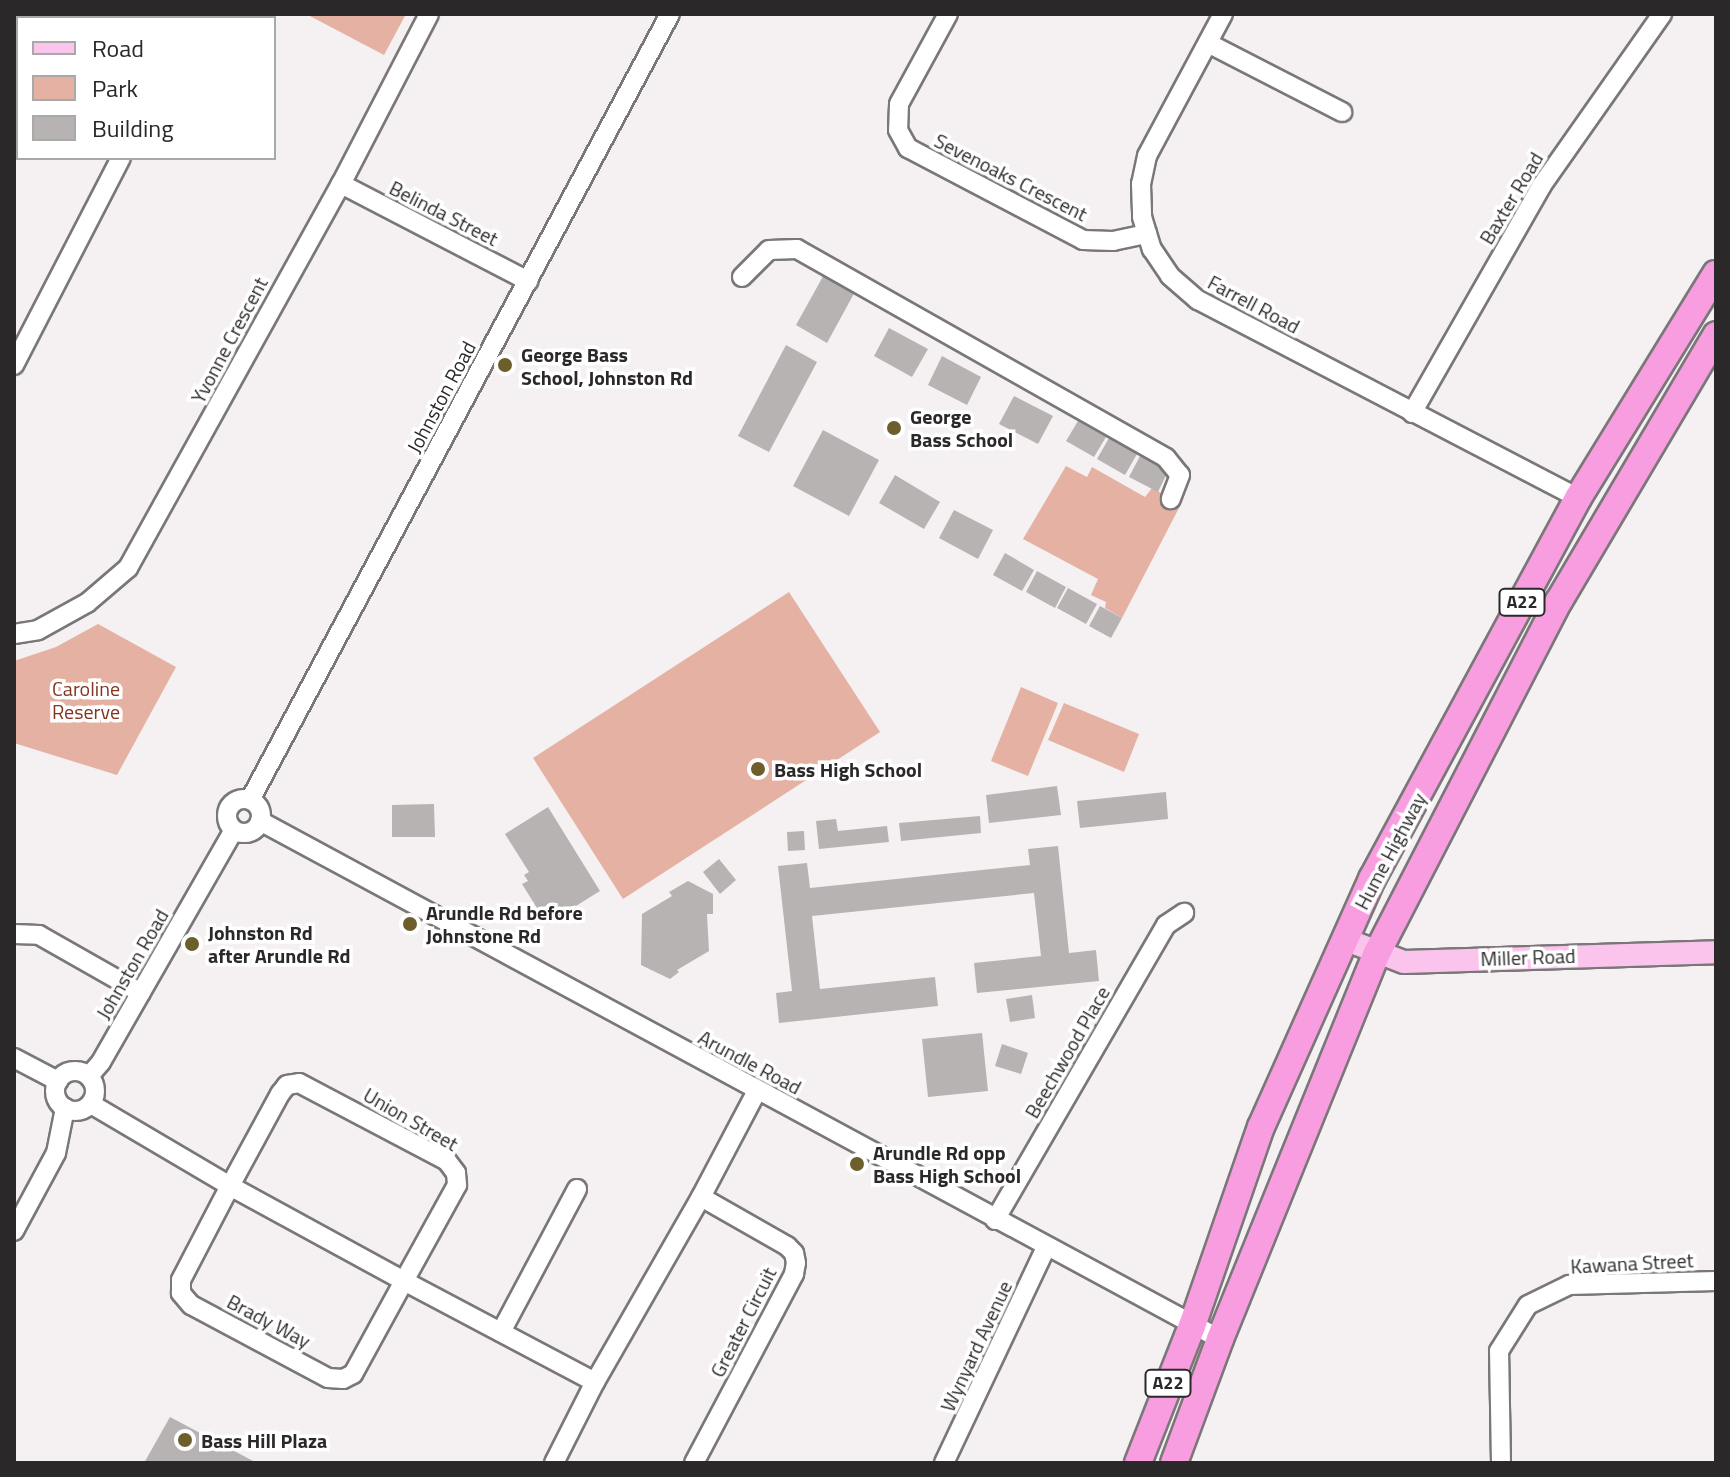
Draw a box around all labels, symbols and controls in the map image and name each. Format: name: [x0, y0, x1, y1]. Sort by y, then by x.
legend: [16, 16, 276, 160]
text: Road: [92, 30, 144, 66]
text: Park: [92, 70, 138, 106]
text: Building: [92, 110, 174, 146]
street label: Sevenoaks Crescent: [931, 128, 1091, 226]
street label: Baxter Road: [1474, 148, 1548, 248]
street label: Belinda Street: [386, 175, 502, 251]
street label: Farrell Road: [1204, 270, 1304, 338]
street label: Yvonne Crescent: [186, 273, 272, 407]
street label: Johnston Road: [402, 337, 480, 457]
place label: George Bass School, Johnston Rd: [521, 342, 693, 389]
marker: George Bass School, Johnston Rd: [496, 356, 514, 374]
place label: George Bass School: [910, 404, 1013, 451]
marker: George Bass School: [885, 419, 903, 437]
road number: A22: [1498, 588, 1546, 616]
park label: Caroline Reserve: [52, 677, 120, 724]
place label: Bass High School: [774, 757, 922, 781]
marker: Bass High School: [749, 760, 767, 778]
street label: Hume Highway: [1349, 788, 1431, 914]
place label: Arundle Rd before Johnstone Rd: [426, 900, 583, 947]
street label: Johnston Road: [91, 905, 173, 1023]
marker: Arundle Rd before Johnstone Rd: [401, 915, 419, 933]
place label: Johnston Rd after Arundle Rd: [208, 920, 350, 967]
marker: Johnston Rd after Arundle Rd: [183, 935, 201, 953]
street label: Miller Road: [1480, 943, 1576, 971]
street label: Beechwood Place: [1020, 982, 1114, 1122]
street label: Arundle Road: [694, 1025, 806, 1099]
street label: Union Street: [359, 1082, 463, 1156]
place label: Arundle Rd opp Bass High School: [873, 1140, 1021, 1187]
marker: Arundle Rd opp Bass High School: [848, 1155, 866, 1173]
street label: Kawana Street: [1570, 1248, 1694, 1278]
street label: Greater Circuit: [705, 1263, 781, 1381]
street label: Wynyard Avenue: [935, 1277, 1017, 1415]
street label: Brady Way: [223, 1289, 315, 1353]
road number: A22: [1144, 1369, 1192, 1397]
place label: Bass Hill Plaza: [201, 1428, 327, 1452]
marker: Bass Hill Plaza: [176, 1431, 194, 1449]

